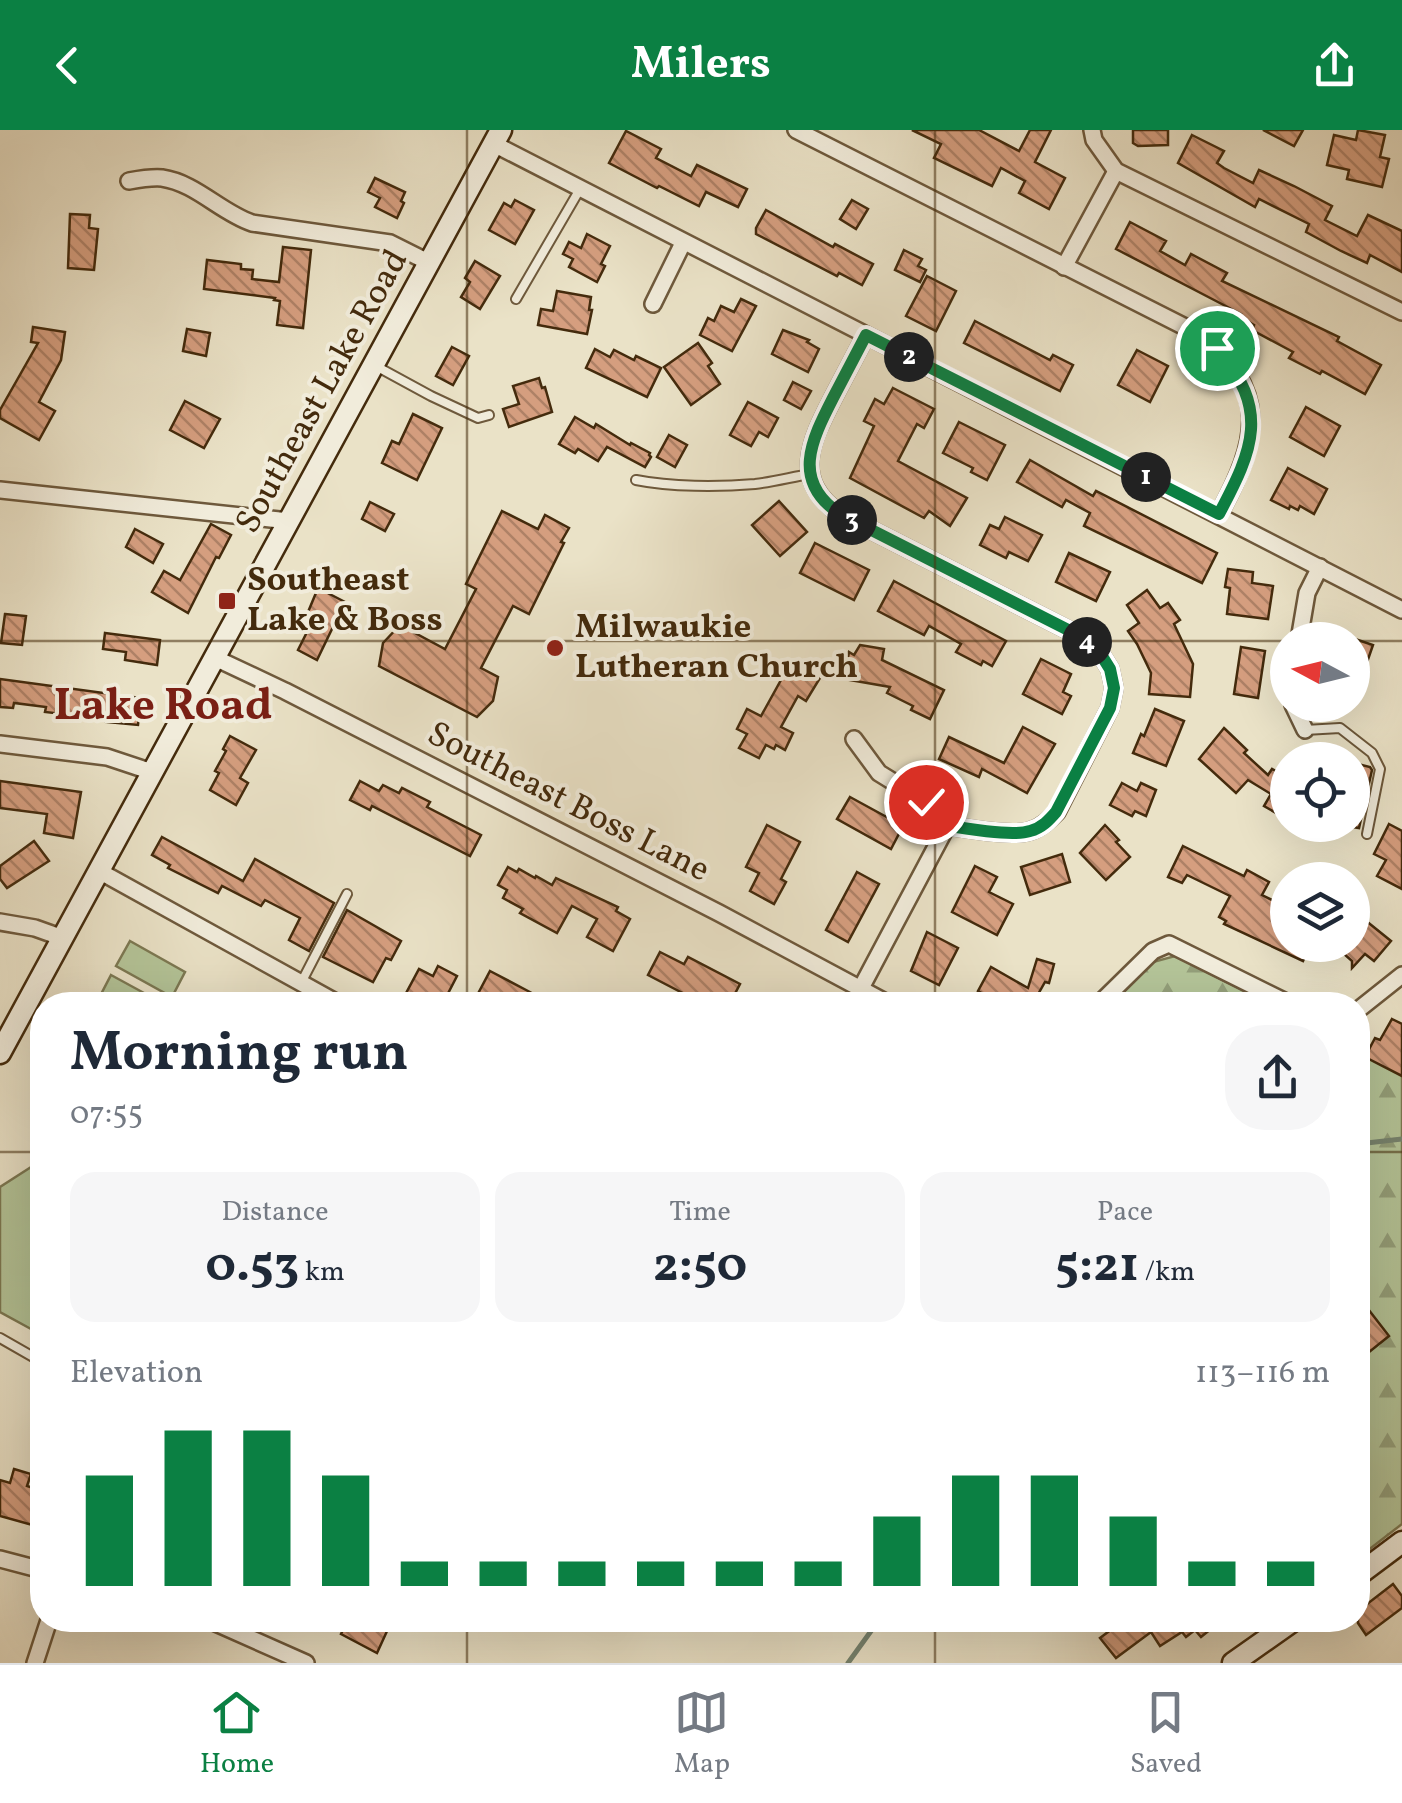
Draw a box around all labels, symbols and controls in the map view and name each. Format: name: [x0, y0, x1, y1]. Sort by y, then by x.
text: Milers: [631, 34, 771, 97]
icon: back: [40, 38, 95, 93]
icon: share: [1307, 38, 1362, 93]
street label: Southeast Lake Road: [225, 242, 421, 542]
pin: [1175, 306, 1260, 391]
icon: arrive: [1190, 321, 1245, 376]
pin: 2: [884, 332, 934, 382]
text: 2: [902, 337, 916, 376]
pin: 1: [1121, 452, 1171, 502]
text: 1: [1140, 457, 1152, 496]
pin: 3: [827, 495, 877, 545]
text: 3: [845, 500, 859, 539]
place label: Southeast Lake & Boss: [247, 557, 443, 645]
marker: Southeast Lake & Boss: [216, 590, 238, 612]
place label: Milwaukie Lutheran Church: [575, 604, 858, 692]
pin: 4: [1062, 617, 1112, 667]
text: 4: [1079, 622, 1095, 661]
north arrow: [1270, 622, 1370, 722]
map controls: [1270, 622, 1370, 962]
marker: Milwaukie Lutheran Church: [544, 637, 566, 659]
district label: Lake Road: [54, 676, 272, 739]
street label: Southeast Boss Lane: [419, 711, 717, 895]
button: locate: [1270, 742, 1370, 842]
pin: [884, 760, 969, 845]
icon: check: [899, 775, 954, 830]
button: layers: [1270, 862, 1370, 962]
text: Morning run: [70, 1017, 409, 1093]
button: share: [1225, 1025, 1330, 1130]
text: 07:55: [70, 1093, 143, 1137]
text: Distance: [221, 1193, 329, 1232]
text: Time: [669, 1193, 731, 1232]
text: Pace: [1097, 1193, 1153, 1232]
text: 0.53: [205, 1232, 299, 1302]
text: 2:50: [653, 1232, 747, 1302]
text: 5:21: [1055, 1232, 1139, 1302]
text: km: [299, 1253, 345, 1292]
text: /km: [1139, 1253, 1195, 1292]
text: Elevation: [70, 1352, 203, 1396]
text: 113–116 m: [1195, 1352, 1330, 1396]
tab: Home: [200, 1685, 274, 1784]
tab: Map: [674, 1685, 730, 1784]
tab: Saved: [1130, 1685, 1202, 1784]

